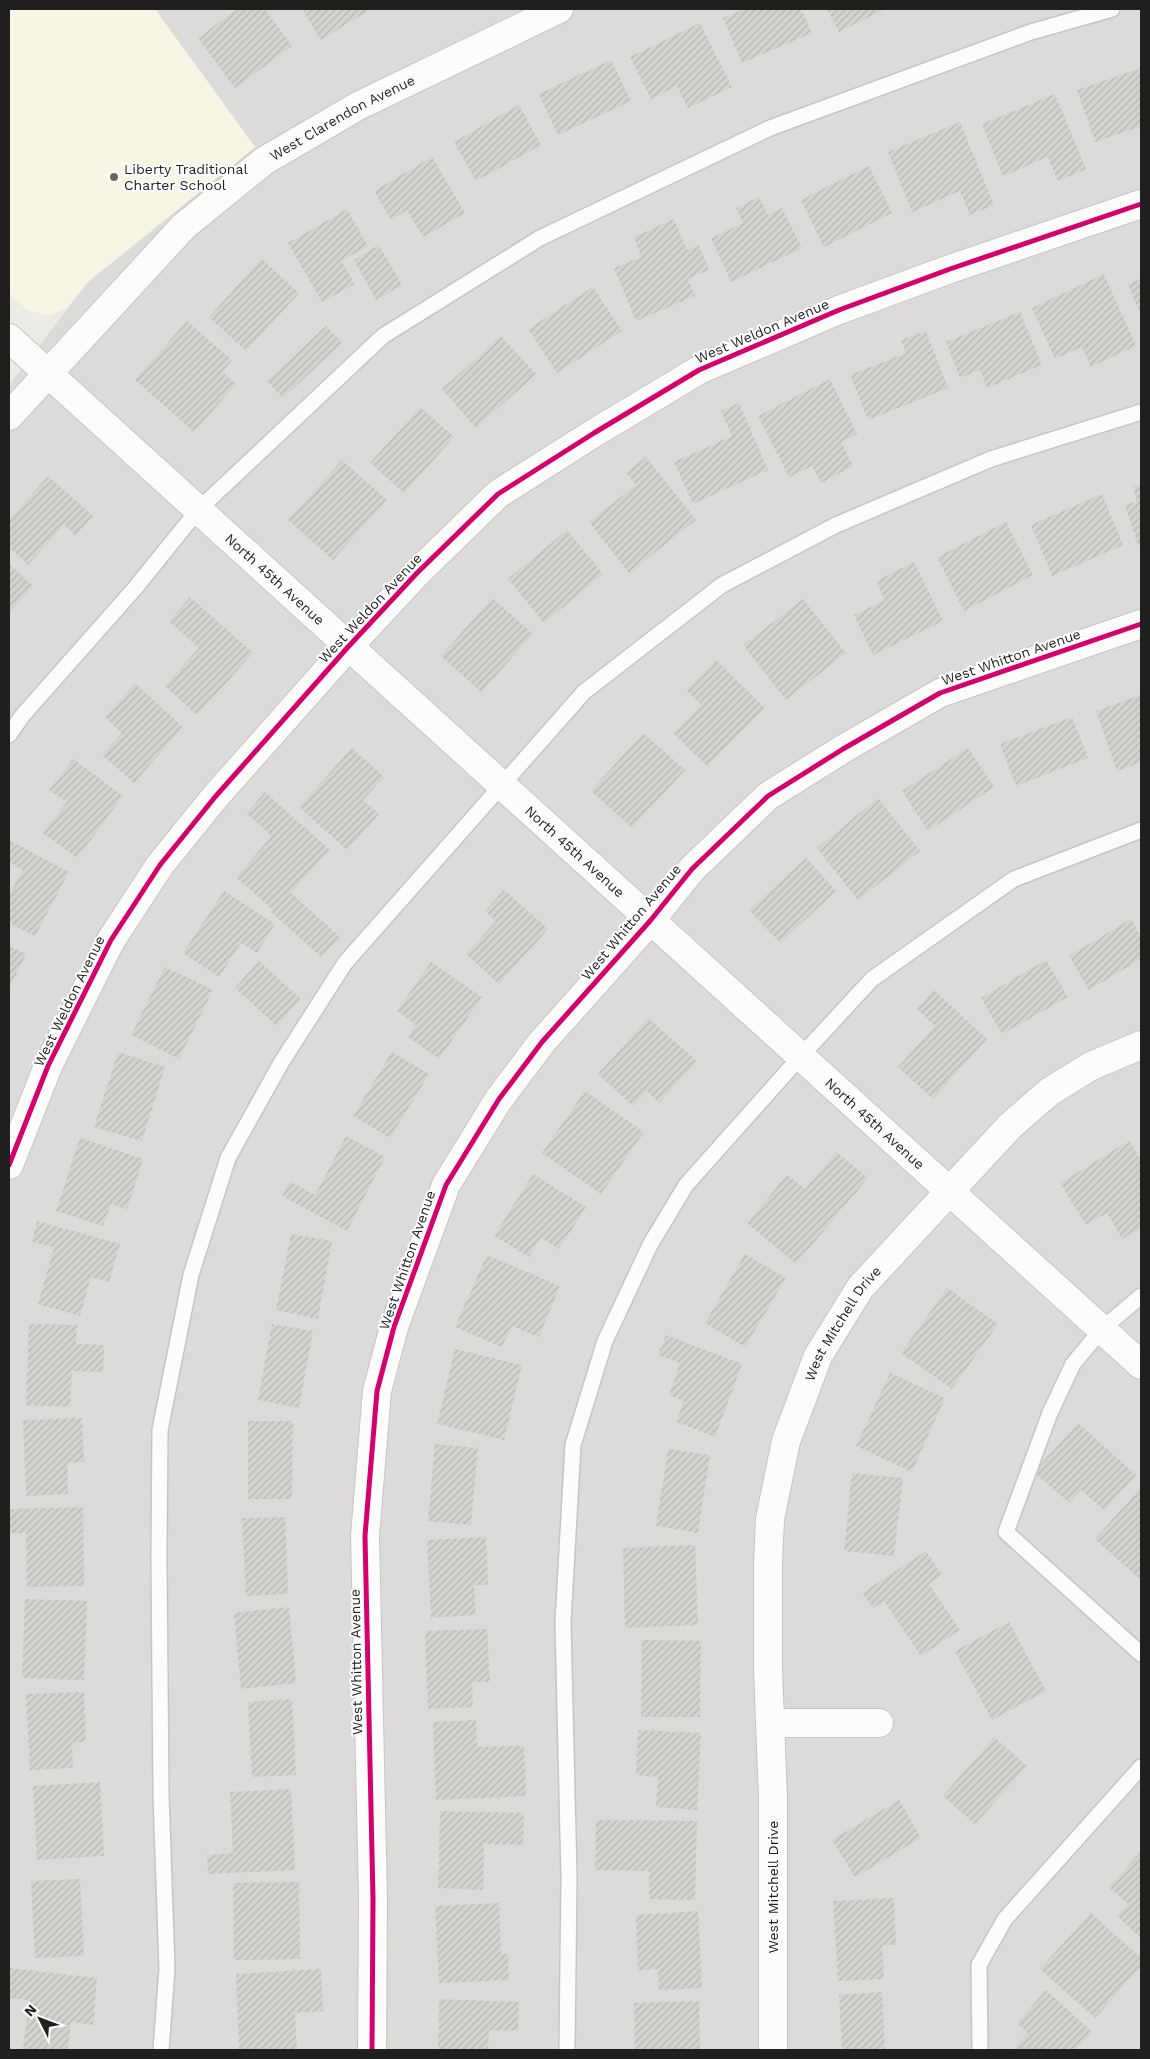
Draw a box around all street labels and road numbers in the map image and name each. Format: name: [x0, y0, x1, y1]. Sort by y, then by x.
street label: West Clarendon Avenue: [267, 72, 417, 164]
street label: West Weldon Avenue: [693, 296, 831, 366]
street label: North 45th Avenue: [222, 530, 328, 628]
street label: West Weldon Avenue: [315, 550, 425, 666]
street label: West Whitton Avenue: [939, 626, 1083, 688]
street label: North 45th Avenue: [522, 802, 628, 900]
street label: West Whitton Avenue: [578, 861, 684, 983]
street label: West Weldon Avenue: [30, 933, 108, 1069]
street label: North 45th Avenue: [822, 1074, 928, 1172]
street label: West Whitton Avenue: [376, 1188, 438, 1332]
street label: West Mitchell Drive: [801, 1263, 884, 1383]
street label: West Whitton Avenue: [347, 1589, 365, 1735]
street label: West Mitchell Drive: [765, 1821, 781, 1953]

